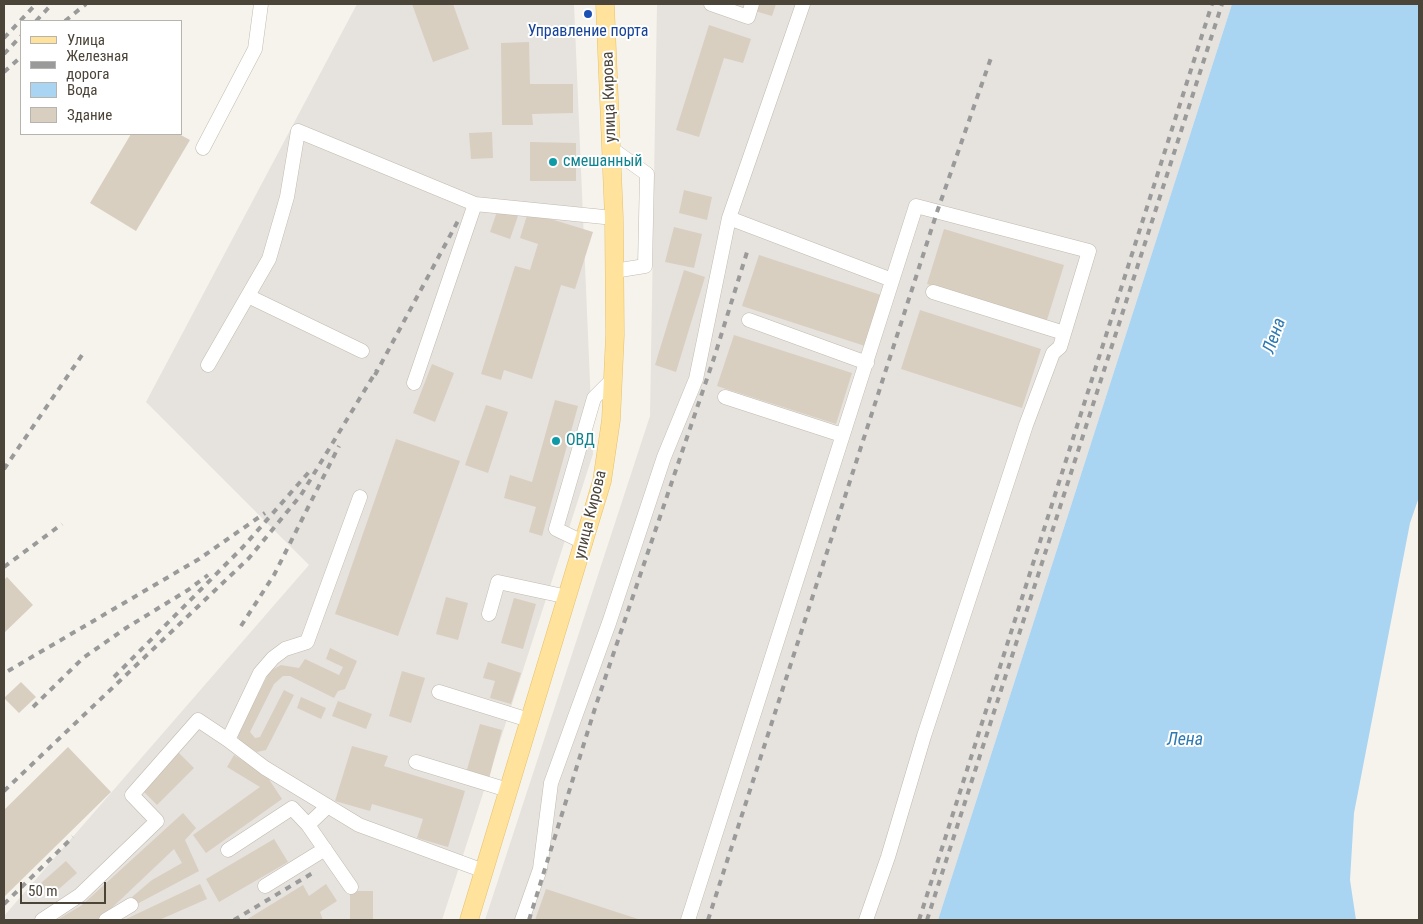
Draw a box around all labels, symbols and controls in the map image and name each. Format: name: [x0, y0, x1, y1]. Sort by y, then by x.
marker: Управление порта: [582, 8, 594, 20]
legend: [20, 20, 182, 135]
place label: Управление порта: [528, 22, 648, 42]
text: Улица: [67, 31, 105, 49]
text: Железная дорога: [66, 47, 128, 83]
street label: улица Кирова: [599, 51, 621, 143]
text: Вода: [67, 81, 97, 99]
text: Здание: [67, 106, 112, 124]
place label: смешанный: [563, 152, 642, 172]
marker: смешанный: [547, 156, 559, 168]
water label: Лена: [1259, 315, 1291, 357]
place label: ОВД: [566, 431, 595, 451]
marker: ОВД: [550, 435, 562, 447]
street label: улица Кирова: [571, 469, 611, 561]
water label: Лена: [1167, 729, 1203, 751]
scale bar: [22, 872, 109, 904]
text: 50 m: [28, 882, 58, 900]

